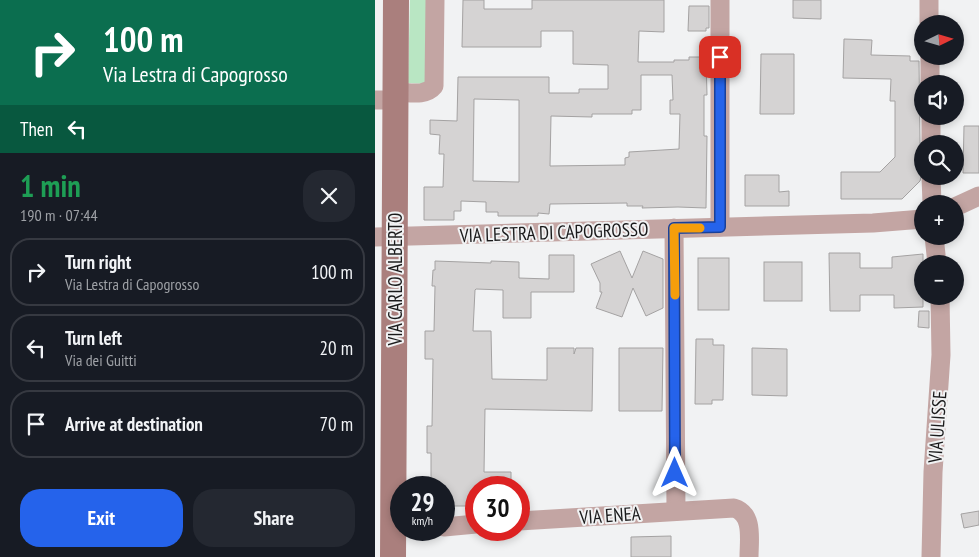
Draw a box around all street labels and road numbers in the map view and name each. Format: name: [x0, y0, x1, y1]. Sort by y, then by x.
street label: VIA CARLO ALBERTO: [383, 212, 407, 347]
street label: VIA LESTRA DI CAPOGROSSO: [458, 217, 649, 247]
street label: VIA ULISSE: [922, 390, 951, 465]
street label: VIA ENEA: [578, 501, 641, 529]

